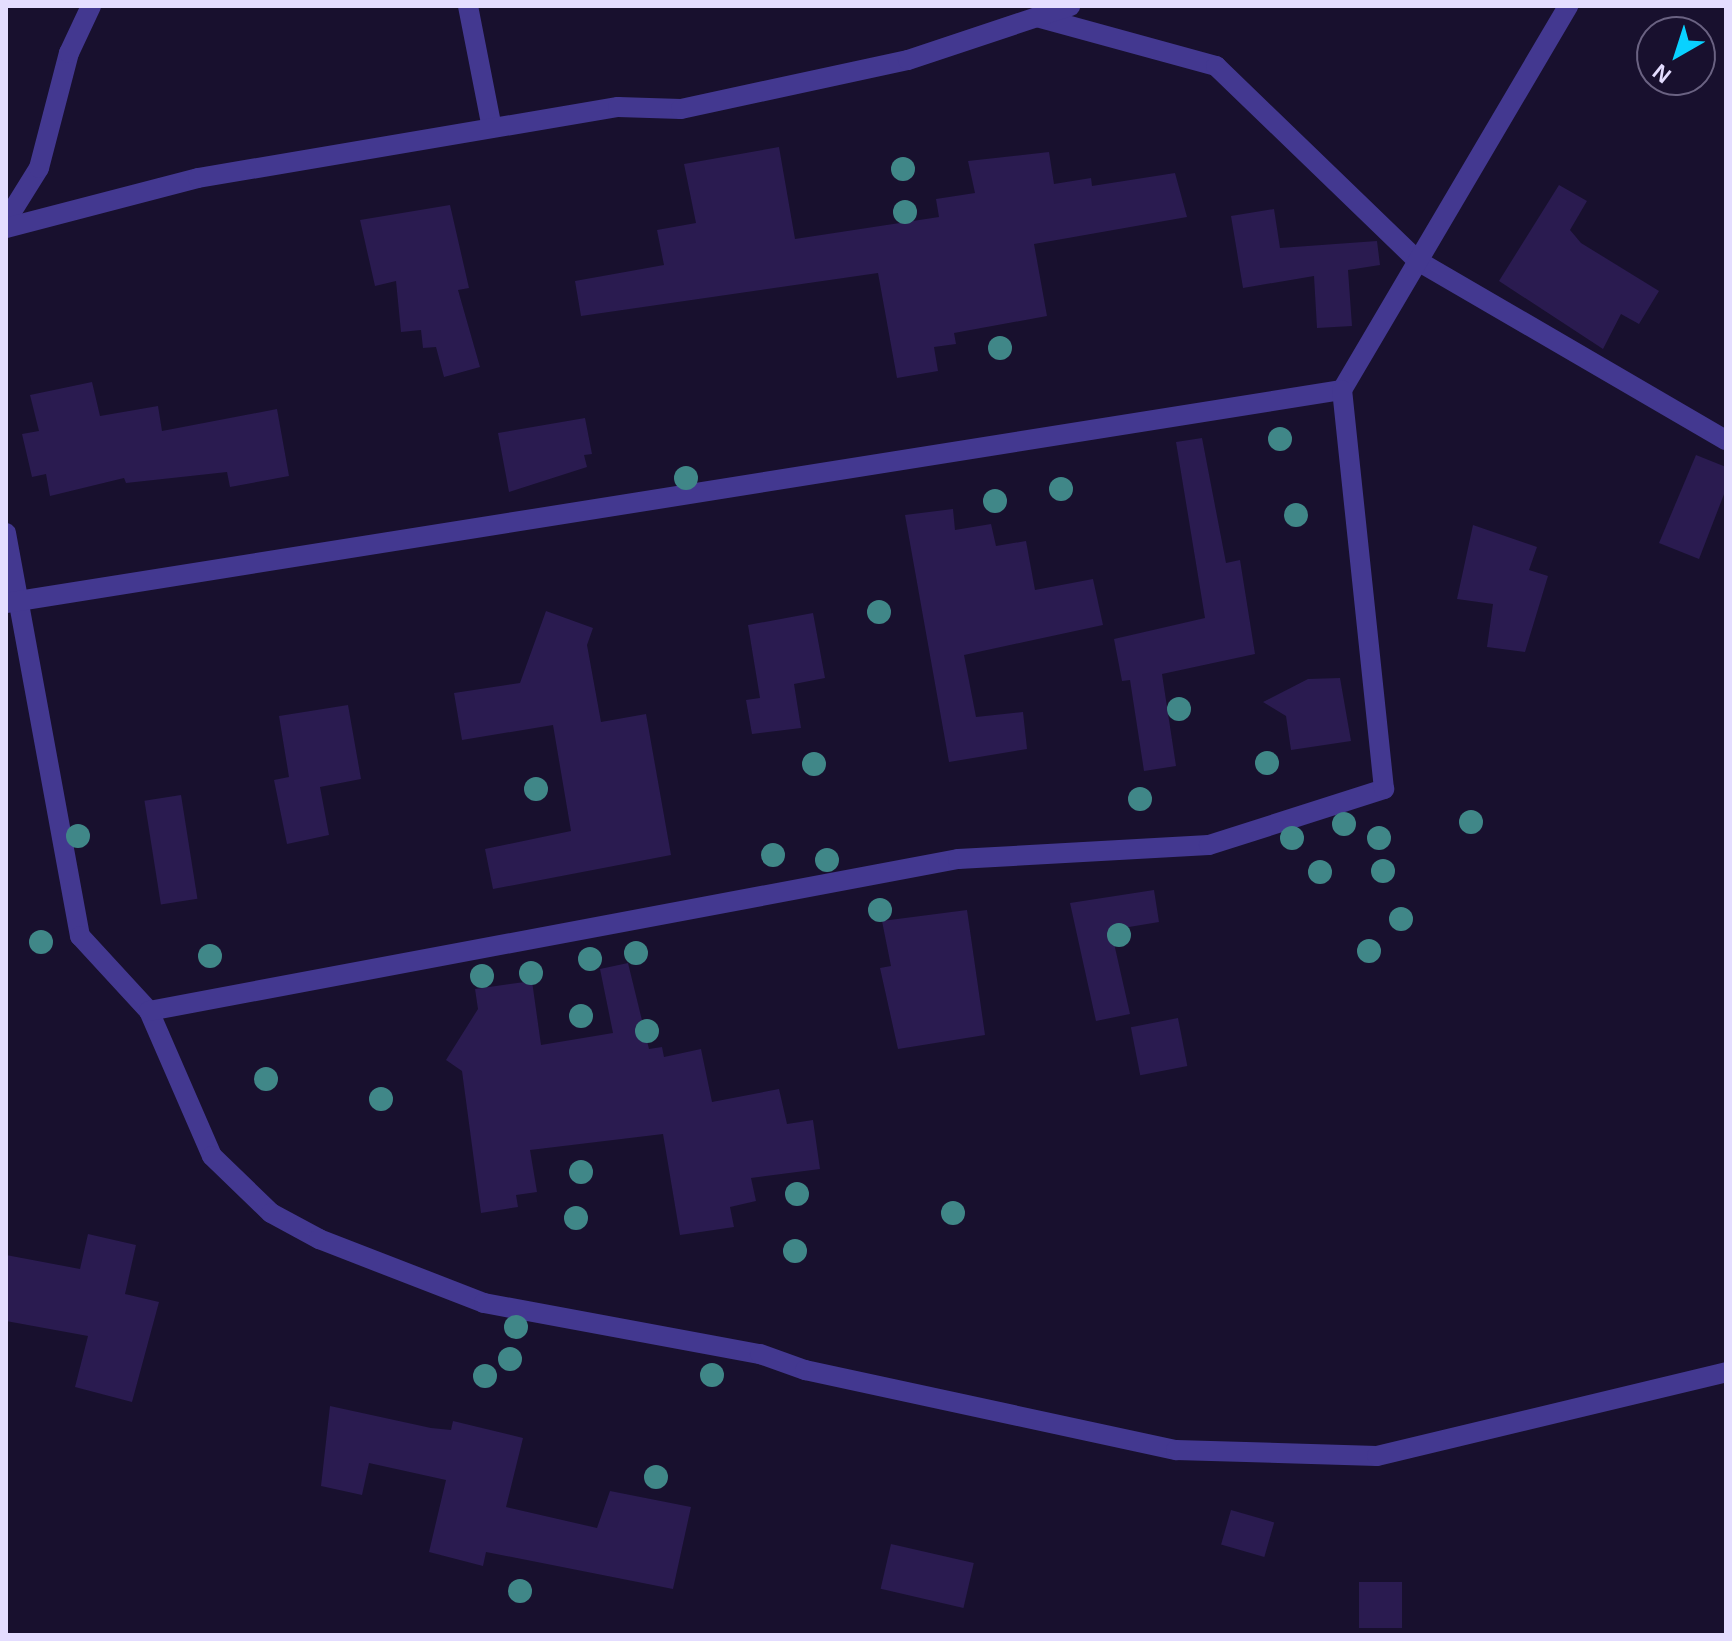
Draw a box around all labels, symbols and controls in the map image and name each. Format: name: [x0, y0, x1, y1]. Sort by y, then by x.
north arrow: [1636, 16, 1716, 96]
text: N: [1648, 59, 1676, 88]

